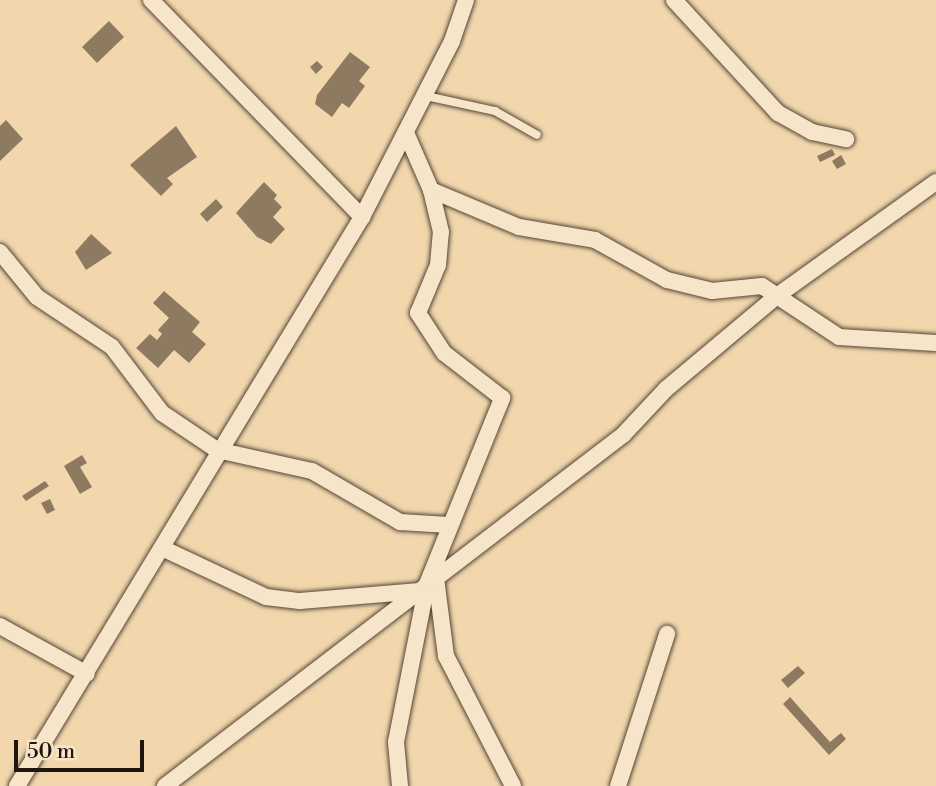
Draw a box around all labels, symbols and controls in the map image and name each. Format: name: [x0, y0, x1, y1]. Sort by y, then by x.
scale bar: [18, 726, 147, 770]
text: 50 m: [27, 739, 75, 765]

